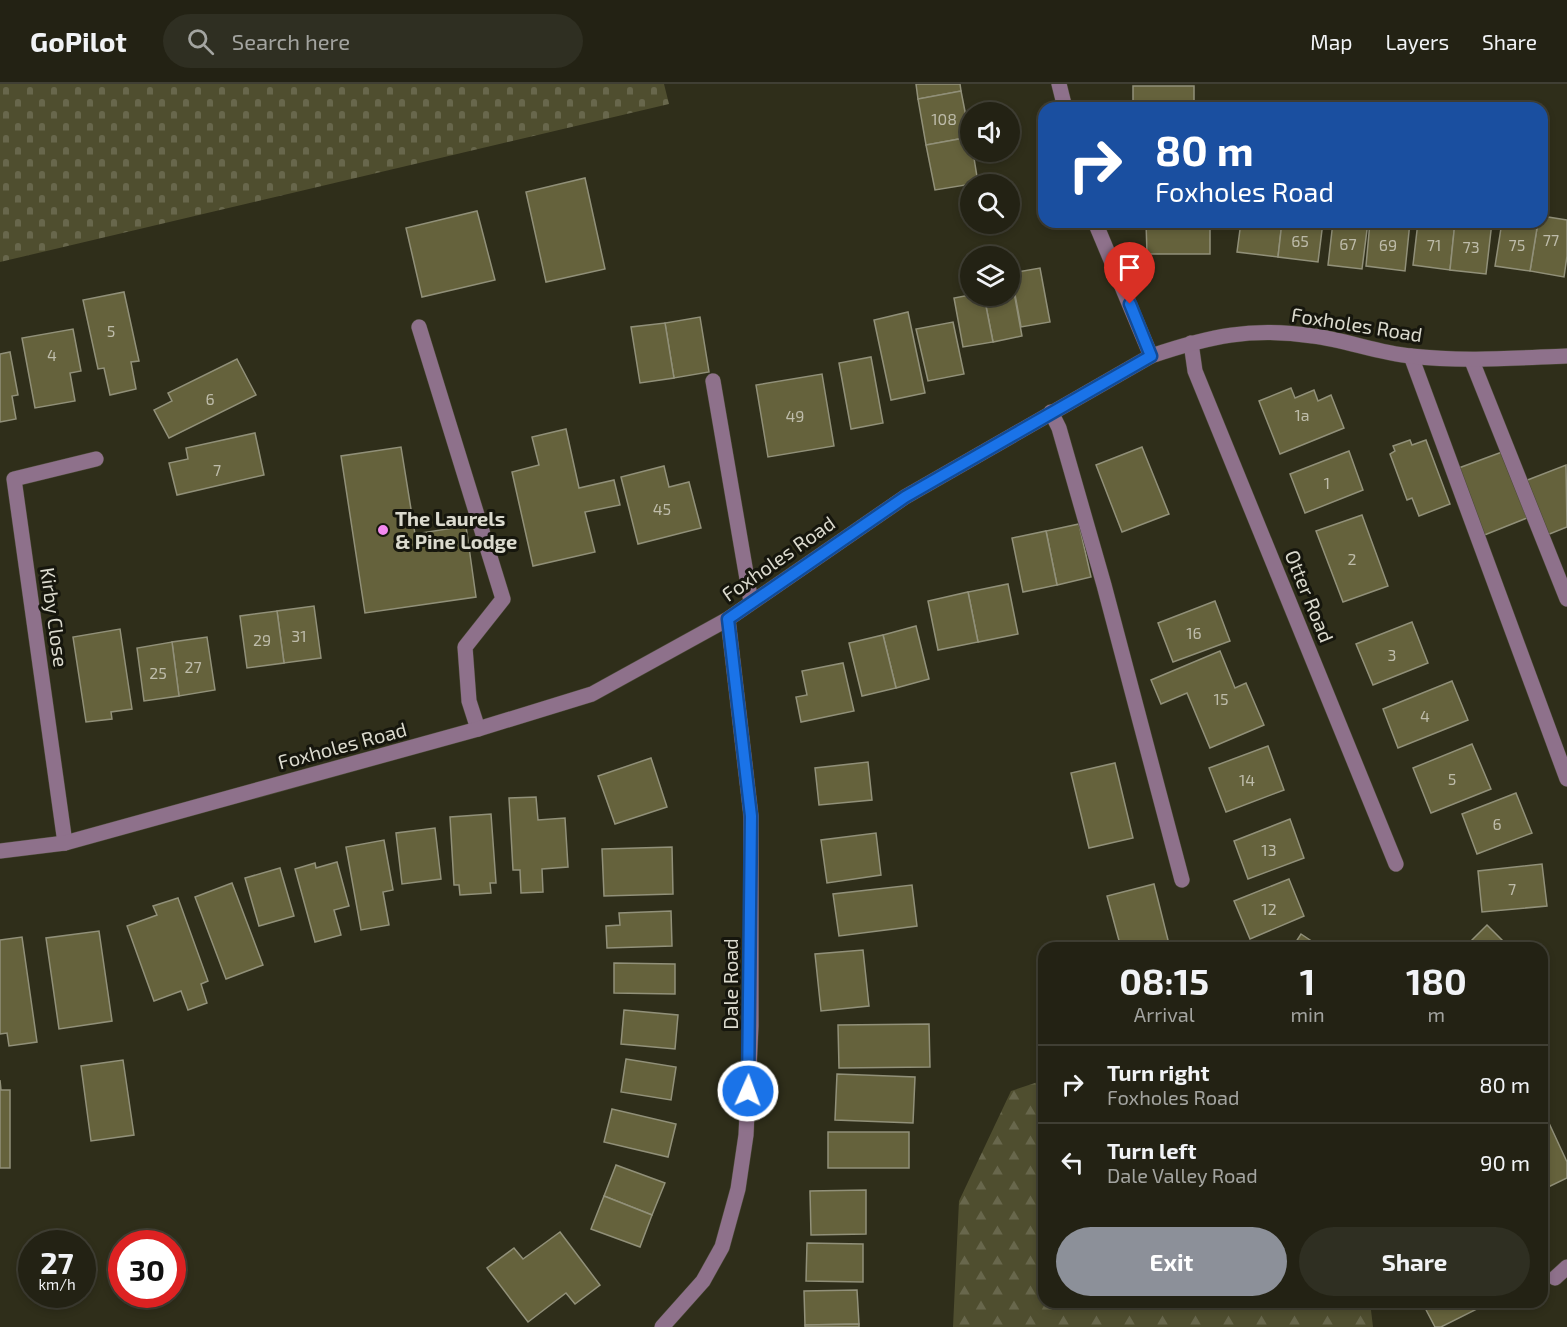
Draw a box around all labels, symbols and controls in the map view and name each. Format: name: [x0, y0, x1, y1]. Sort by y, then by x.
search box: [163, 14, 583, 68]
text: GoPilot: [30, 24, 127, 58]
icon: search: [184, 25, 217, 58]
text: Search here: [232, 28, 350, 54]
text: Map: [1310, 29, 1352, 54]
text: Layers: [1385, 29, 1449, 54]
text: Share: [1482, 29, 1537, 54]
map controls: [960, 102, 1020, 306]
button: sound: [960, 102, 1020, 162]
house number: 108: [931, 109, 957, 128]
text: 80 m: [1155, 124, 1254, 174]
icon: right: [1056, 126, 1134, 204]
button: search: [960, 174, 1020, 234]
text: Foxholes Road: [1155, 175, 1334, 207]
house number: 77: [1543, 230, 1559, 249]
house number: 65: [1291, 231, 1309, 250]
house number: 67: [1339, 234, 1357, 253]
house number: 69: [1379, 235, 1397, 254]
house number: 71: [1427, 235, 1441, 254]
house number: 75: [1509, 235, 1525, 254]
house number: 73: [1462, 237, 1480, 256]
pin: [1104, 242, 1155, 304]
button: layers: [960, 246, 1020, 306]
icon: arrive: [1113, 251, 1146, 284]
street label: Foxholes Road: [1290, 302, 1424, 346]
house number: 5: [107, 321, 115, 340]
house number: 4: [47, 345, 57, 364]
house number: 6: [205, 389, 215, 408]
house number: 1a: [1294, 405, 1310, 424]
house number: 49: [786, 406, 805, 425]
house number: 7: [213, 460, 221, 479]
house number: 1: [1324, 473, 1330, 492]
house number: 45: [653, 499, 671, 518]
place label: The Laurels & Pine Lodge: [395, 506, 517, 553]
street label: Foxholes Road: [717, 510, 839, 606]
marker: The Laurels & Pine Lodge: [376, 523, 390, 537]
street label: Otter Road: [1281, 546, 1339, 646]
house number: 2: [1348, 549, 1357, 568]
street label: Kirby Close: [36, 566, 74, 668]
house number: 16: [1186, 623, 1202, 642]
house number: 31: [291, 626, 307, 645]
house number: 29: [253, 630, 271, 649]
house number: 3: [1388, 645, 1396, 664]
house number: 27: [184, 657, 202, 676]
house number: 25: [149, 663, 167, 682]
house number: 15: [1214, 689, 1228, 708]
house number: 4: [1420, 706, 1430, 725]
street label: Foxholes Road: [275, 716, 409, 774]
house number: 5: [1448, 769, 1456, 788]
house number: 14: [1239, 770, 1255, 789]
house number: 6: [1492, 814, 1502, 833]
house number: 13: [1261, 840, 1277, 859]
house number: 7: [1508, 879, 1516, 898]
house number: 12: [1261, 899, 1277, 918]
street label: Dale Road: [718, 938, 742, 1030]
text: 08:15: [1119, 959, 1209, 1002]
text: 1: [1300, 959, 1315, 1002]
text: 180: [1406, 959, 1467, 1002]
text: Arrival: [1134, 1002, 1195, 1026]
text: min: [1290, 1002, 1325, 1026]
text: m: [1428, 1002, 1445, 1026]
position arrow: [716, 1059, 780, 1123]
text: Turn right: [1107, 1059, 1209, 1085]
icon: right: [1056, 1068, 1089, 1101]
text: 80 m: [1479, 1071, 1530, 1097]
text: Foxholes Road: [1107, 1085, 1240, 1109]
text: Turn left: [1107, 1137, 1196, 1163]
icon: left: [1056, 1146, 1089, 1179]
text: 90 m: [1480, 1149, 1530, 1175]
text: Dale Valley Road: [1107, 1163, 1258, 1187]
button: Exit: [1056, 1227, 1287, 1296]
button: Share: [1299, 1227, 1530, 1296]
speed limit sign: 30: [108, 1230, 186, 1308]
text: 27: [40, 1244, 74, 1280]
text: km/h: [38, 1275, 76, 1293]

